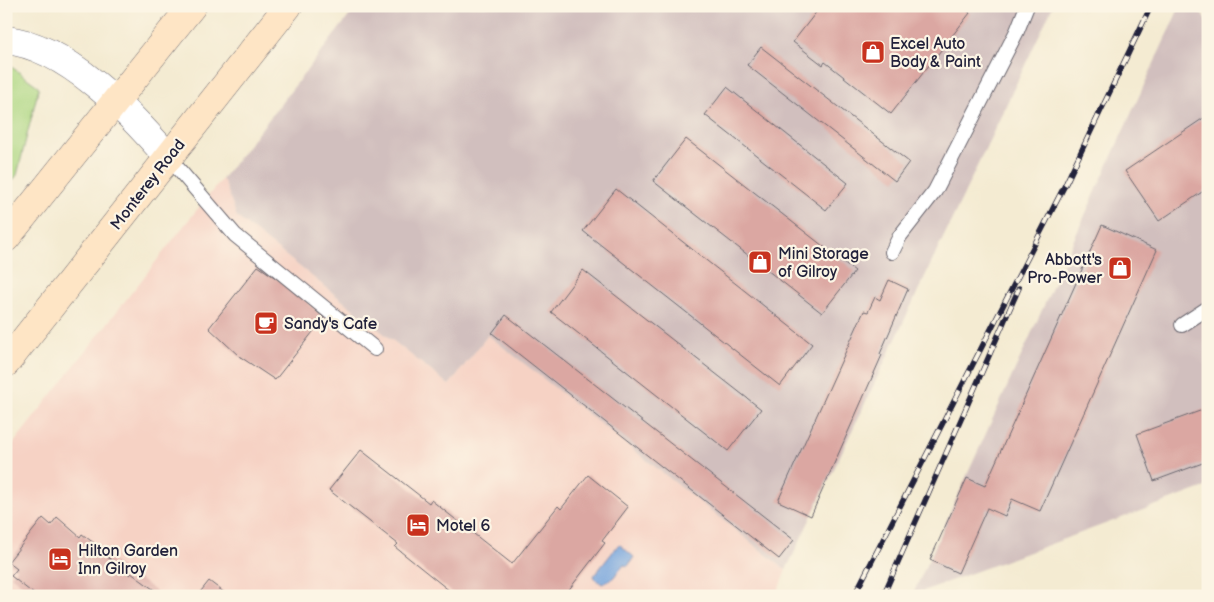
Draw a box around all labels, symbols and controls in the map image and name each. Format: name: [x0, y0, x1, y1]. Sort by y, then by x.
place label: Excel Auto Body & Paint: [890, 35, 981, 72]
shop icon: Excel Auto Body & Paint: [860, 39, 886, 65]
street label: Monterey Road: [107, 136, 189, 234]
place label: Mini Storage of Gilroy: [778, 245, 869, 282]
shop icon: Mini Storage of Gilroy: [747, 249, 773, 275]
place label: Abbott's Pro-Power: [1027, 251, 1102, 288]
shop icon: Abbott's Pro-Power: [1107, 255, 1133, 281]
cafe icon: Sandy's Cafe: [253, 310, 279, 336]
place label: Sandy's Cafe: [284, 315, 378, 334]
hotel icon: Motel 6: [405, 512, 431, 538]
place label: Motel 6: [436, 517, 491, 536]
place label: Hilton Garden Inn Gilroy: [78, 542, 178, 579]
hotel icon: Hilton Garden Inn Gilroy: [47, 546, 73, 572]

